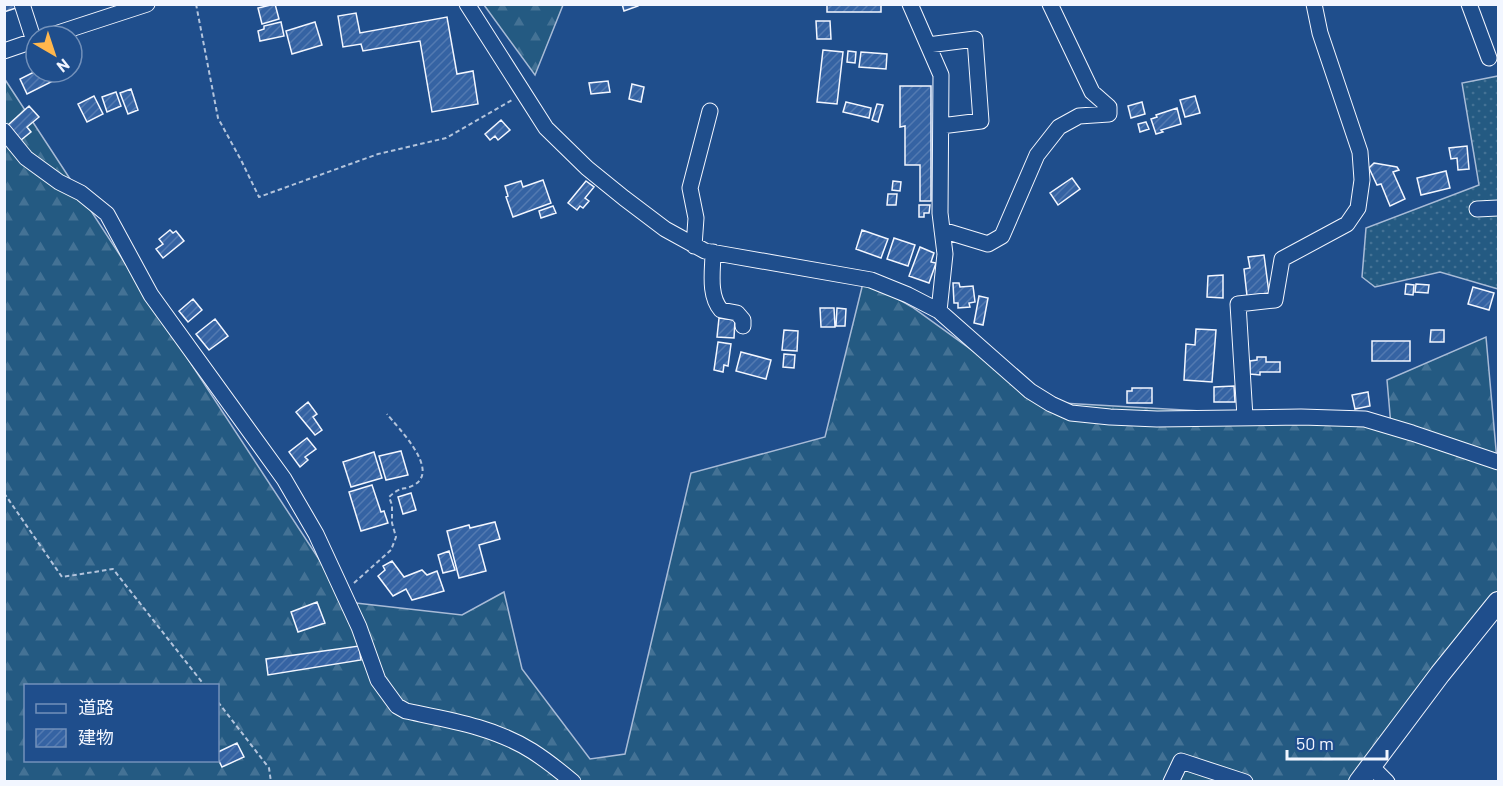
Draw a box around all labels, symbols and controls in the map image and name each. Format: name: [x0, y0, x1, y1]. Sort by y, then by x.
north arrow: [24, 24, 84, 84]
text: N: [54, 55, 74, 77]
legend: [24, 684, 219, 762]
text: 道路: [78, 696, 114, 718]
scale bar: [1287, 723, 1388, 761]
text: 建物: [78, 726, 114, 748]
text: 50 m: [1296, 732, 1334, 754]

